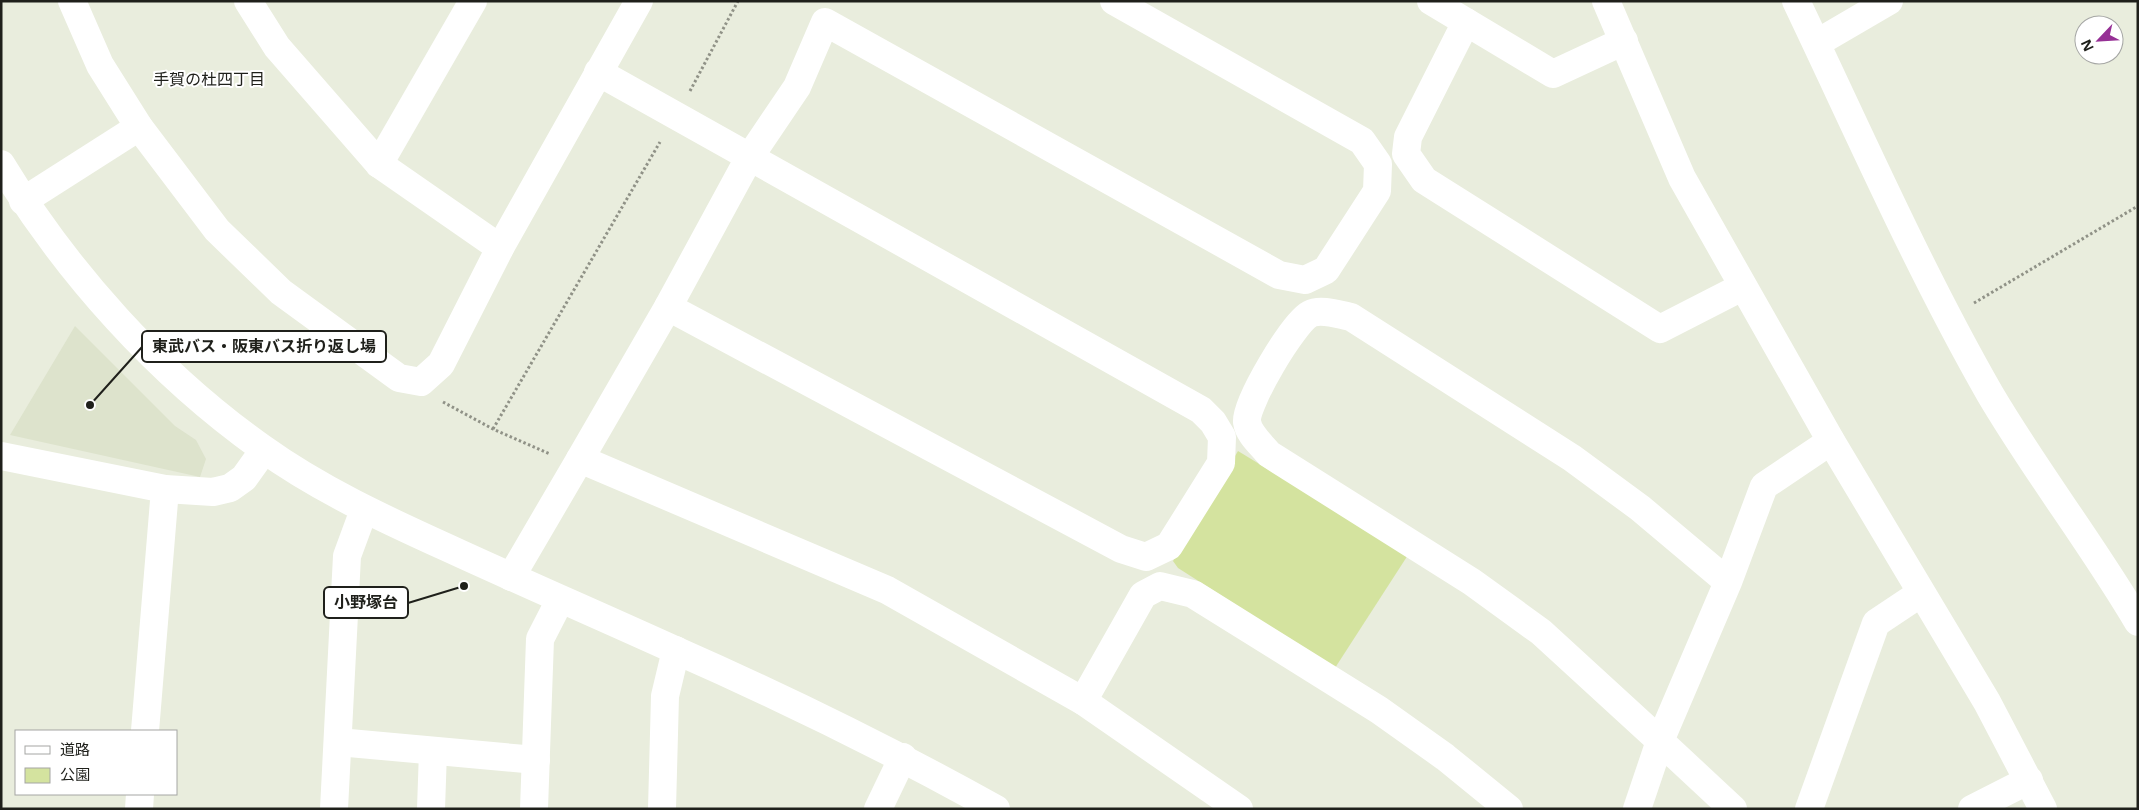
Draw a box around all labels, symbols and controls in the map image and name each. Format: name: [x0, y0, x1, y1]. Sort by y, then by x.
north arrow: [2074, 15, 2124, 65]
text: N: [2076, 37, 2098, 55]
district label: 手賀の杜四丁目: [153, 68, 265, 90]
callout: 東武バス・阪東バス折り返し場: [142, 331, 386, 362]
text: 東武バス・阪東バス折り返し場: [152, 335, 376, 357]
callout: 小野塚台: [324, 587, 408, 618]
text: 小野塚台: [334, 591, 398, 613]
legend: [15, 730, 178, 795]
text: 道路: [60, 739, 90, 759]
text: 公園: [60, 764, 90, 784]

